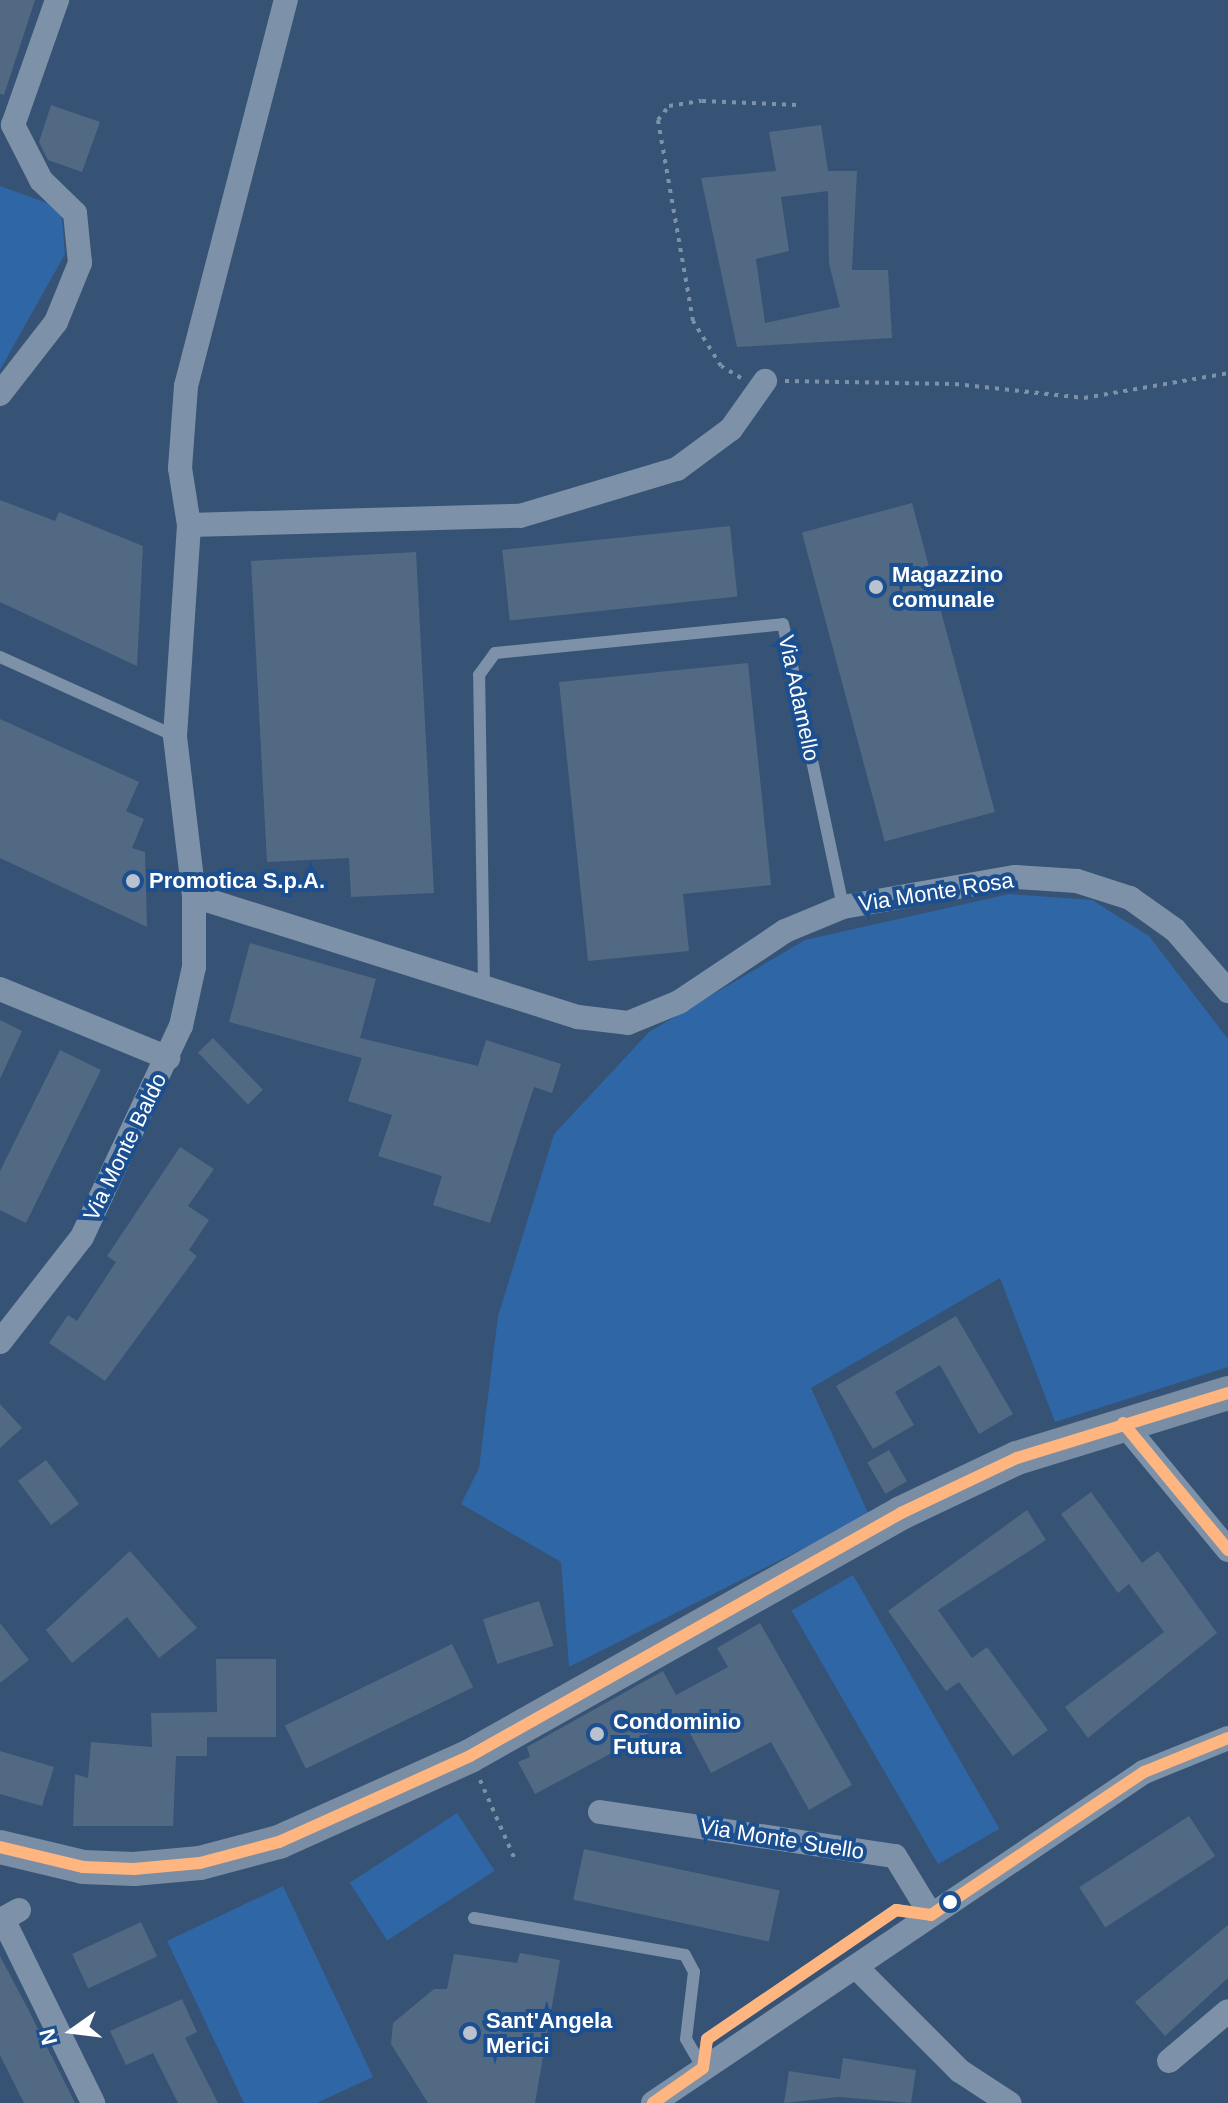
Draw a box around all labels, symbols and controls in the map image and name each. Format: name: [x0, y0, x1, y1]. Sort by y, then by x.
place label: Magazzino comunale: [892, 561, 1003, 612]
marker: Magazzino comunale: [867, 578, 885, 596]
street label: Via Adamello: [773, 632, 825, 764]
street label: Via Monte Rosa: [857, 867, 1015, 917]
place label: Promotica S.p.A.: [149, 868, 325, 894]
marker: Promotica S.p.A.: [124, 872, 142, 890]
street label: Via Monte Baldo: [78, 1069, 172, 1225]
place label: Condominio Futura: [613, 1708, 741, 1760]
marker: Condominio Futura: [588, 1725, 606, 1743]
street label: Via Monte Suello: [698, 1813, 866, 1865]
unlabelled marker: [942, 1894, 958, 1910]
north arrow: [32, 1991, 112, 2071]
place label: Sant'Angela Merici: [486, 2007, 612, 2058]
marker: Sant'Angela Merici: [461, 2024, 479, 2042]
text: N: [34, 2026, 62, 2048]

